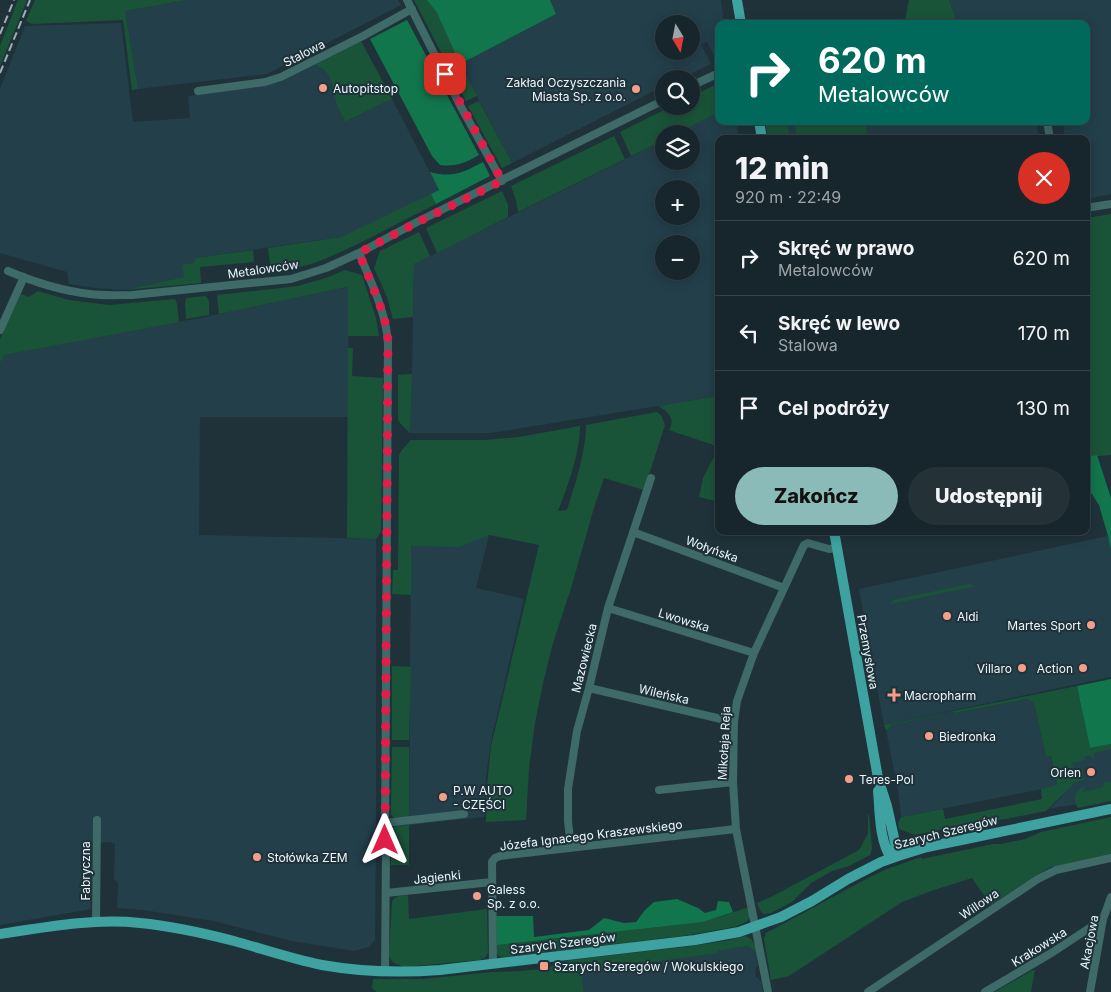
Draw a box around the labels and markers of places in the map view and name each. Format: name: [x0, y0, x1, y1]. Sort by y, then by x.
pin: [424, 53, 466, 95]
place label: Zakład Oczyszczania Miasta Sp. z o.o.: [506, 75, 626, 104]
place label: Autopitstop: [333, 81, 398, 96]
marker: Autopitstop: [317, 82, 329, 94]
marker: Zakład Oczyszczania Miasta Sp. z o.o.: [630, 83, 642, 95]
place label: Aldi: [957, 609, 979, 624]
marker: Aldi: [941, 610, 953, 622]
place label: Martes Sport: [1007, 618, 1081, 633]
marker: Martes Sport: [1085, 619, 1097, 631]
place label: Villaro: [977, 661, 1012, 676]
place label: Action: [1037, 661, 1073, 676]
marker: Villaro: [1016, 662, 1028, 674]
marker: Action: [1077, 662, 1089, 674]
place label: Macropharm: [904, 688, 976, 703]
marker: Macropharm: [888, 689, 900, 701]
place label: Biedronka: [939, 729, 996, 744]
marker: Biedronka: [923, 730, 935, 742]
place label: Orlen: [1050, 765, 1081, 780]
marker: Orlen: [1085, 766, 1097, 778]
place label: Teres-Pol: [859, 772, 914, 787]
marker: Teres-Pol: [843, 773, 855, 785]
place label: P.W AUTO - CZĘŚCI: [453, 783, 512, 812]
marker: P.W AUTO - CZĘŚCI: [437, 791, 449, 803]
place label: Stołówka ZEM: [267, 850, 348, 865]
marker: Stołówka ZEM: [251, 851, 263, 863]
place label: Galess Sp. z o.o.: [487, 882, 540, 911]
marker: Galess Sp. z o.o.: [471, 890, 483, 902]
place label: Szarych Szeregów / Wokulskiego: [554, 959, 744, 974]
marker: Szarych Szeregów / Wokulskiego: [538, 960, 550, 972]

